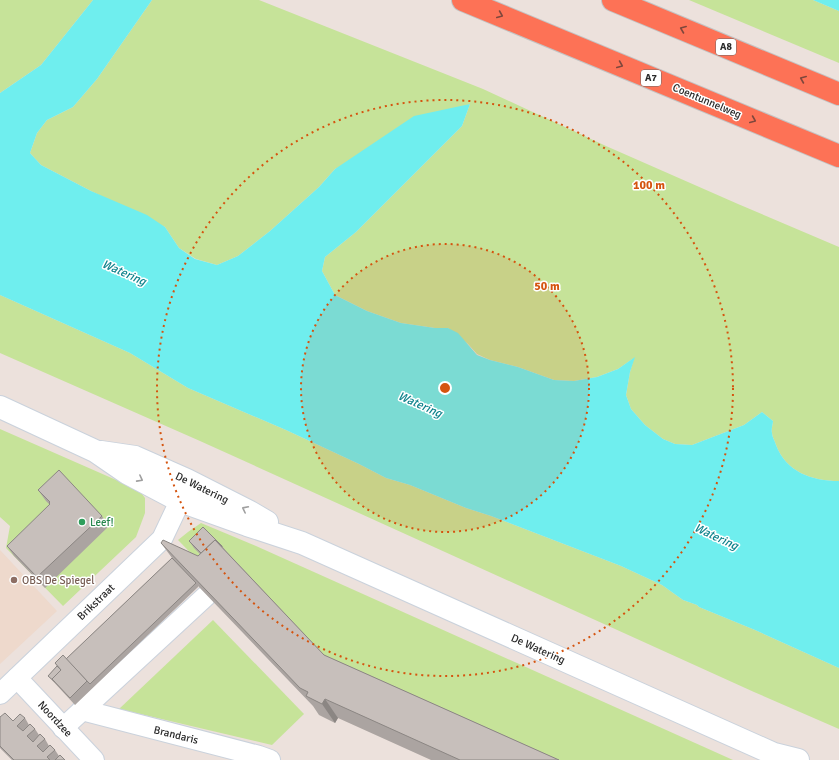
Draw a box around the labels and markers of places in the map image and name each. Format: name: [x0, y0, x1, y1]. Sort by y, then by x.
centre of rings: [438, 381, 452, 395]
place label: Leef!: [90, 516, 114, 529]
marker: Leef!: [77, 517, 87, 527]
place label: OBS De Spiegel: [22, 574, 94, 587]
marker: OBS De Spiegel: [9, 575, 19, 585]

